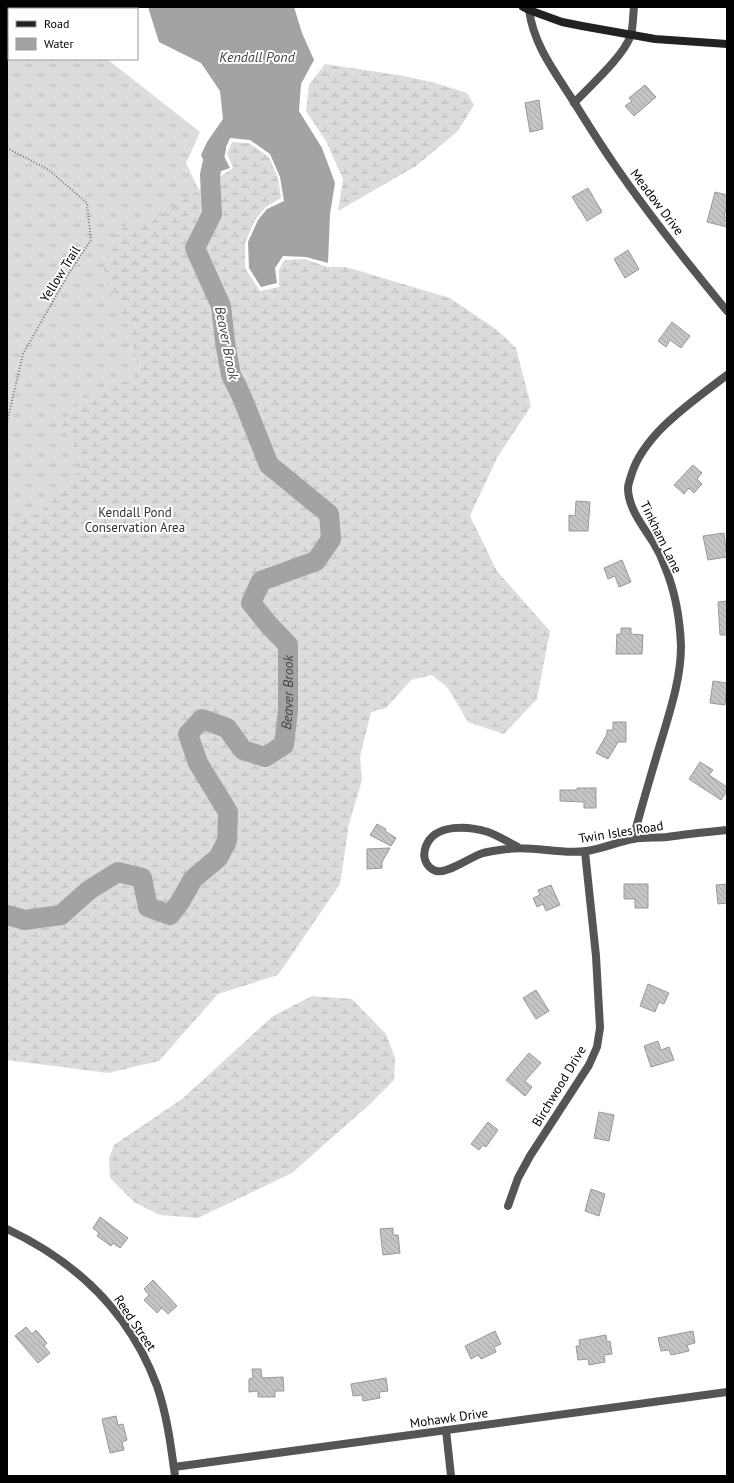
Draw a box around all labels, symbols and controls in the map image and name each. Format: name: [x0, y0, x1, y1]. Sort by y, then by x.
legend: [8, 8, 138, 60]
text: Road: [44, 16, 69, 31]
text: Water: [44, 36, 74, 51]
water label: Kendall Pond: [219, 48, 296, 66]
street label: Meadow Drive: [626, 165, 688, 239]
street label: Yellow Trail: [36, 242, 84, 305]
water label: Beaver Brook: [211, 305, 243, 382]
street label: Tinkham Lane: [636, 498, 686, 576]
park label: Kendall Pond Conservation Area: [85, 504, 185, 536]
water label: Beaver Brook: [277, 654, 297, 731]
street label: Twin Isles Road: [578, 817, 664, 847]
street label: Birchwood Drive: [528, 1042, 590, 1130]
street label: Reed Street: [110, 1292, 160, 1355]
street label: Mohawk Drive: [409, 1404, 489, 1432]

